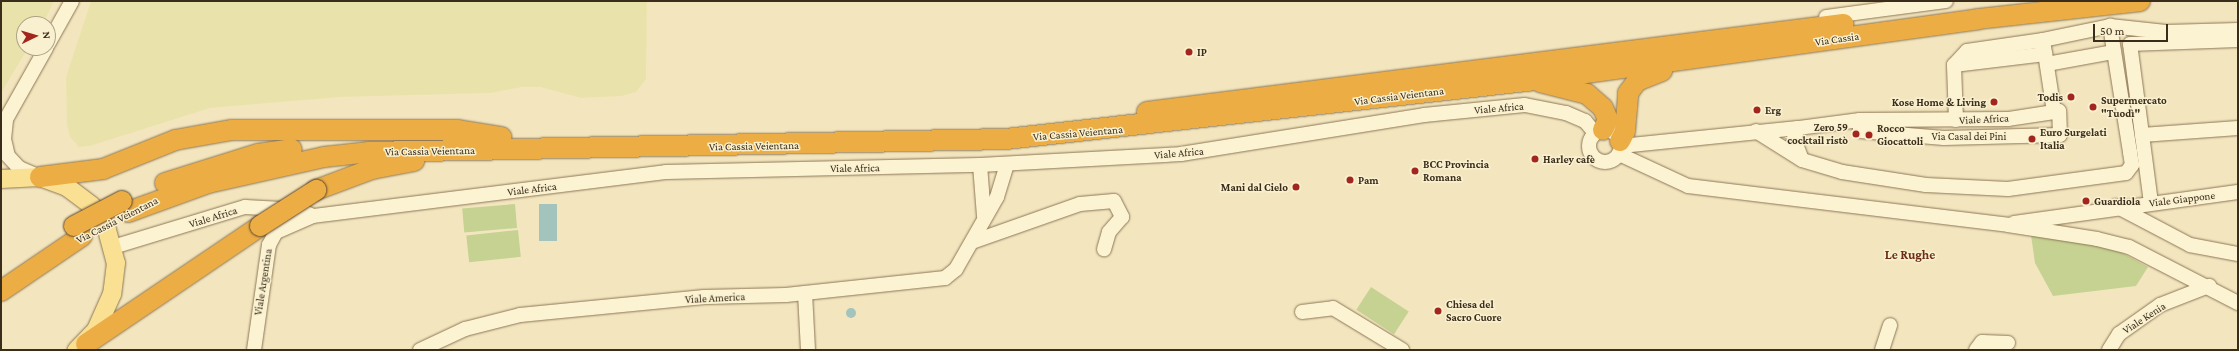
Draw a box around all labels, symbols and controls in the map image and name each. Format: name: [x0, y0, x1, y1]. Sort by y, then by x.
north arrow: [16, 16, 56, 56]
scale bar: [2095, 16, 2170, 42]
text: 50 m: [2100, 24, 2124, 38]
street label: Via Cassia: [1814, 29, 1860, 49]
text: N: [41, 31, 53, 39]
place label: IP: [1197, 45, 1207, 59]
marker: IP: [1184, 47, 1194, 57]
street label: Via Cassia Veientana: [1353, 84, 1445, 108]
place label: Todis: [2037, 90, 2063, 104]
marker: Todis: [2066, 92, 2076, 102]
place label: Supermercato "Tuodì": [2101, 94, 2167, 120]
place label: Kose Home & Living: [1892, 95, 1986, 109]
marker: Kose Home & Living: [1989, 97, 1999, 107]
street label: Viale Africa: [1474, 99, 1524, 117]
marker: Supermercato "Tuodì": [2088, 102, 2098, 112]
place label: Erg: [1765, 103, 1781, 117]
marker: Erg: [1752, 105, 1762, 115]
street label: Viale Africa: [1959, 111, 2009, 127]
place label: Zero 59 cocktail ristò: [1787, 121, 1848, 147]
street label: Via Cassia Veientana: [1032, 122, 1124, 144]
place label: Rocco Giocattoli: [1877, 122, 1923, 148]
place label: Euro Surgelati Italia: [2040, 126, 2107, 152]
marker: Zero 59 cocktail ristò: [1851, 129, 1861, 139]
street label: Via Casal dei Pini: [1932, 129, 2006, 143]
marker: Rocco Giocattoli: [1864, 130, 1874, 140]
marker: Euro Surgelati Italia: [2027, 134, 2037, 144]
street label: Via Cassia Veientana: [709, 139, 799, 153]
street label: Via Cassia Veientana: [385, 144, 475, 158]
street label: Viale Africa: [1154, 144, 1204, 162]
place label: Harley cafè: [1543, 152, 1595, 166]
marker: Harley cafè: [1530, 154, 1540, 164]
place label: BCC Provincia Romana: [1423, 158, 1489, 184]
street label: Viale Africa: [830, 161, 880, 175]
marker: BCC Provincia Romana: [1410, 166, 1420, 176]
place label: Pam: [1358, 173, 1379, 187]
marker: Pam: [1345, 175, 1355, 185]
street label: Viale Africa: [506, 179, 558, 199]
place label: Mani dal Cielo: [1221, 180, 1288, 194]
marker: Mani dal Cielo: [1291, 182, 1301, 192]
street label: Viale Giappone: [2148, 188, 2216, 210]
street label: Via Cassia Veientana: [74, 194, 160, 246]
place label: Guardiola: [2094, 194, 2140, 208]
marker: Guardiola: [2081, 196, 2091, 206]
street label: Viale Africa: [187, 203, 239, 231]
district label: Le Rughe: [1885, 247, 1935, 263]
street label: Viale Argentina: [251, 248, 275, 316]
street label: Viale America: [685, 290, 745, 306]
place label: Chiesa del Sacro Cuore: [1446, 298, 1502, 324]
street label: Viale Kenia: [2120, 299, 2168, 337]
marker: Chiesa del Sacro Cuore: [1433, 306, 1443, 316]

